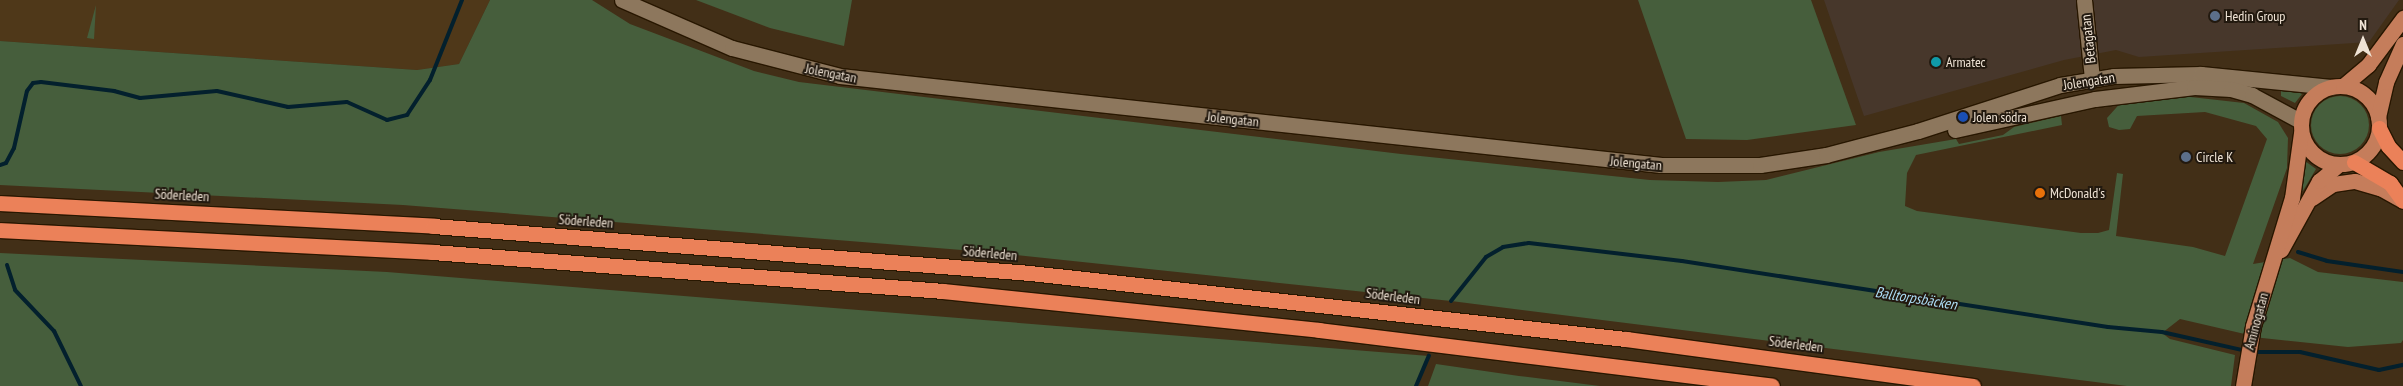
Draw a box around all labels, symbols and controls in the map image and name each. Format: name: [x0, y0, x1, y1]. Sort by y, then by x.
place label: Hedin Group: [2225, 8, 2285, 24]
marker: Hedin Group: [2209, 10, 2221, 22]
street label: Betagatan: [2077, 14, 2099, 64]
north arrow: [2338, 15, 2388, 65]
text: N: [2359, 16, 2367, 34]
place label: Armatec: [1946, 54, 1986, 70]
marker: Armatec: [1930, 56, 1942, 68]
street label: Jolengatan: [804, 60, 858, 86]
street label: Jolengatan: [2062, 69, 2116, 93]
street label: Jolengatan: [1206, 108, 1260, 130]
place label: Jolen södra: [1973, 109, 2027, 125]
marker: Jolen södra: [1957, 111, 1969, 123]
place label: Circle K: [2196, 149, 2233, 165]
marker: Circle K: [2180, 151, 2192, 163]
street label: Jolengatan: [1609, 152, 1663, 174]
street label: Söderleden: [154, 185, 210, 205]
place label: McDonald's: [2050, 185, 2105, 201]
marker: McDonald's: [2034, 187, 2046, 199]
street label: Söderleden: [558, 211, 614, 231]
street label: Söderleden: [962, 242, 1018, 264]
water label: Balltorpsbäcken: [1874, 283, 1958, 313]
street label: Söderleden: [1365, 284, 1421, 308]
street label: Aminogatan: [2240, 291, 2272, 351]
street label: Söderleden: [1768, 332, 1824, 356]

